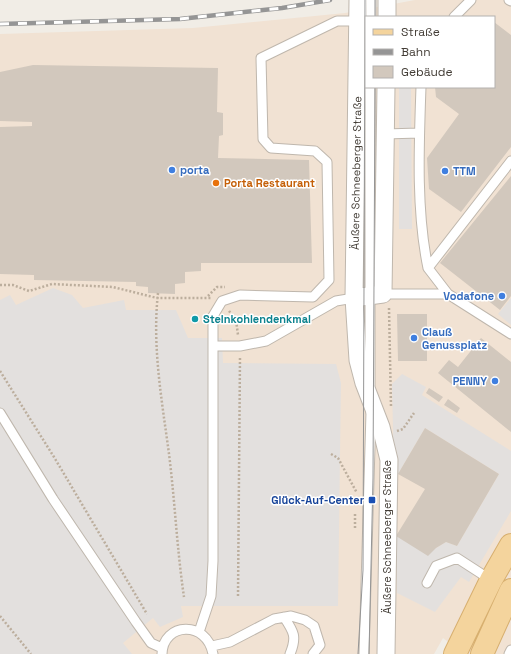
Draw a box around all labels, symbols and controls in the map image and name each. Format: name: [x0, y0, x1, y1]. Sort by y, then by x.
legend: [365, 16, 495, 88]
text: Straße: [401, 24, 440, 40]
text: Bahn: [401, 44, 431, 60]
text: Gebäude: [401, 64, 453, 80]
street label: Äußere Schneeberger Straße: [348, 96, 364, 250]
place label: porta: [180, 163, 210, 177]
place label: TTM: [453, 164, 476, 178]
marker: porta: [167, 165, 177, 175]
marker: TTM: [440, 166, 450, 176]
place label: Porta Restaurant: [224, 176, 315, 190]
marker: Porta Restaurant: [211, 178, 221, 188]
place label: Vodafone: [443, 289, 494, 303]
marker: Vodafone: [497, 291, 507, 301]
place label: Steinkohlendenkmal: [203, 312, 311, 326]
marker: Steinkohlendenkmal: [190, 314, 200, 324]
place label: Clauß Genussplatz: [422, 325, 488, 352]
marker: Clauß Genussplatz: [409, 333, 419, 343]
place label: PENNY: [453, 374, 487, 388]
marker: PENNY: [490, 376, 500, 386]
street label: Äußere Schneeberger Straße: [380, 460, 394, 614]
place label: Glück-Auf-Center: [271, 493, 365, 507]
marker: Glück-Auf-Center: [367, 495, 377, 505]

